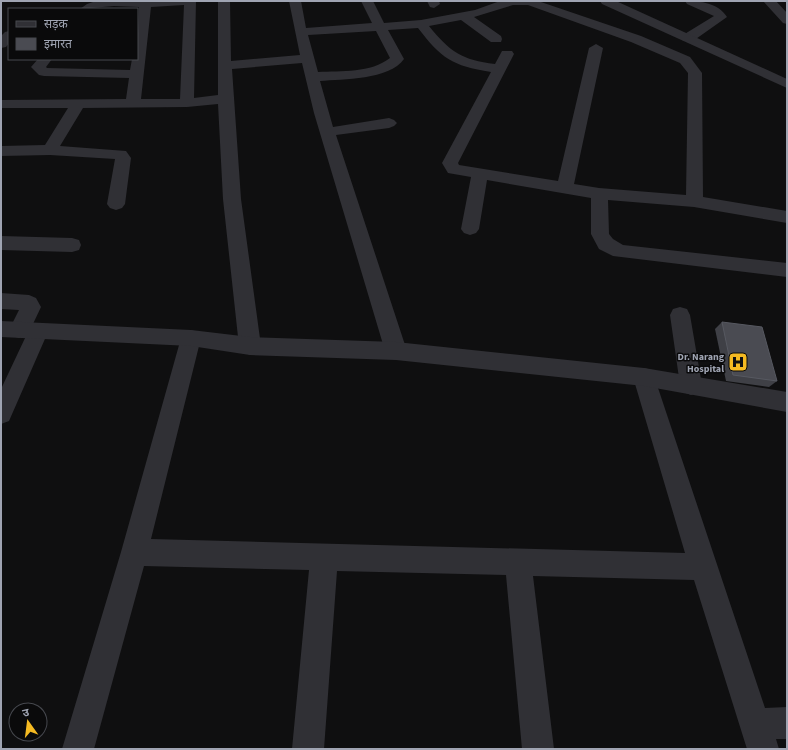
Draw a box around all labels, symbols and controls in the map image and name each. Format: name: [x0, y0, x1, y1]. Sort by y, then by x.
legend: [8, 8, 138, 60]
text: सड़क: [44, 16, 69, 33]
text: इमारत: [44, 36, 73, 53]
place label: Dr. Narang Hospital: [678, 350, 725, 376]
hospital icon: Dr. Narang Hospital: [727, 351, 749, 373]
north arrow: [8, 702, 48, 742]
text: उ: [21, 705, 31, 721]

